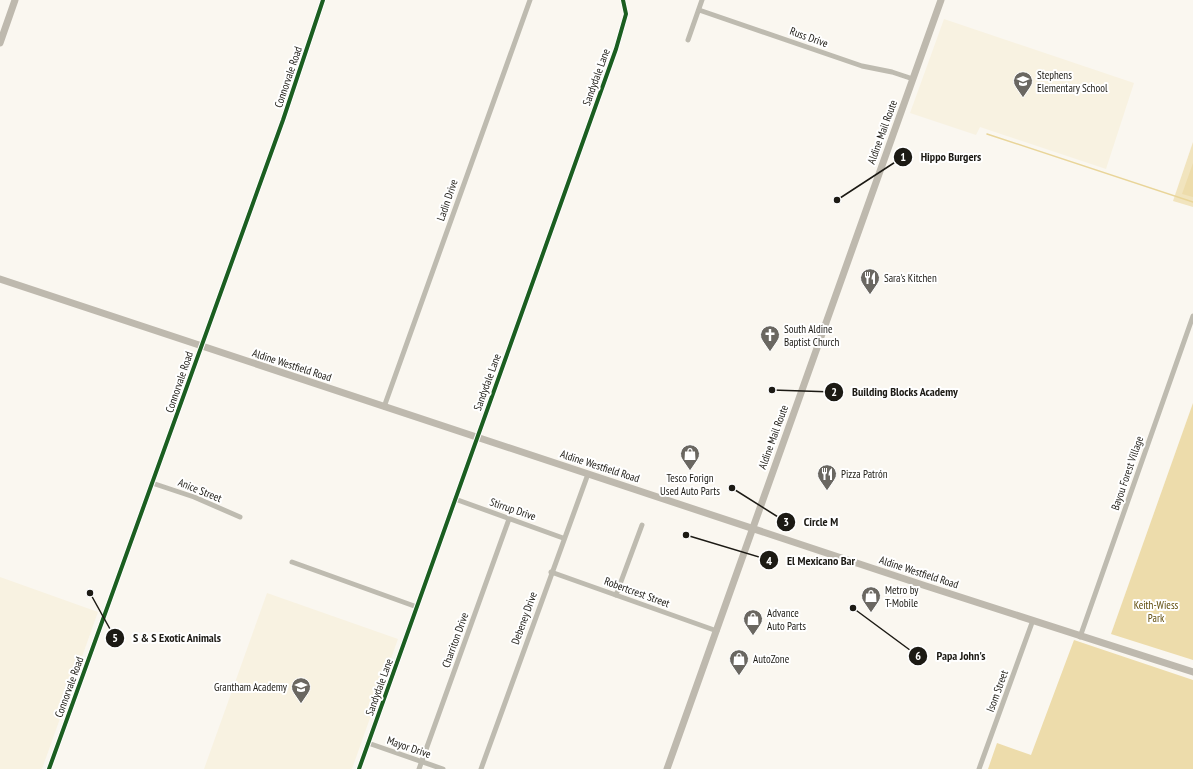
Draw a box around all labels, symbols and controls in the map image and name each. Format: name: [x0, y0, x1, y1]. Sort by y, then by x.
street label: Russ Drive: [788, 24, 831, 51]
street label: Connorvale Road: [271, 44, 305, 109]
street label: Sandydale Lane: [579, 46, 613, 107]
place label: Stephens Elementary School: [1037, 68, 1108, 95]
school or university icon: Stephens Elementary School: [1012, 70, 1034, 98]
street label: Aldine Mail Route: [864, 98, 900, 166]
callout: Hippo Burgers: [893, 145, 989, 169]
text: 1: [900, 149, 906, 164]
text: Hippo Burgers: [921, 149, 981, 164]
street label: Ladin Drive: [433, 177, 461, 223]
restaurant icon: Sara's Kitchen: [859, 267, 881, 295]
place label: Sara's Kitchen: [884, 271, 937, 285]
place label: South Aldine Baptist Church: [784, 322, 839, 349]
church icon: South Aldine Baptist Church: [759, 324, 781, 352]
street label: Aldine Westfield Road: [251, 346, 334, 384]
street label: Connorvale Road: [162, 349, 196, 414]
street label: Sandydale Lane: [470, 351, 504, 412]
callout: Building Blocks Academy: [824, 380, 966, 404]
text: 2: [831, 384, 837, 399]
text: Building Blocks Academy: [852, 384, 958, 399]
street label: Aldine Mail Route: [755, 403, 791, 471]
street label: Bayou Forest Village: [1108, 434, 1146, 512]
shop icon: Tesco Forign Used Auto Parts: [679, 443, 701, 471]
street label: Aldine Westfield Road: [559, 447, 642, 485]
restaurant icon: Pizza Patrón: [816, 463, 838, 491]
place label: Pizza Patrón: [841, 467, 888, 481]
place label: Tesco Forign Used Auto Parts: [660, 471, 720, 498]
street label: Anice Street: [176, 475, 224, 505]
street label: Stirrup Drive: [488, 495, 538, 524]
callout: Circle M: [776, 510, 847, 534]
text: 3: [783, 514, 789, 529]
text: Circle M: [804, 514, 838, 529]
callout: El Mexicano Bar: [759, 548, 863, 572]
text: 4: [766, 553, 772, 568]
text: El Mexicano Bar: [787, 553, 856, 568]
street label: Aldine Westfield Road: [878, 553, 961, 591]
street label: Robertcrest Street: [602, 574, 672, 610]
place label: Metro by T-Mobile: [885, 583, 919, 610]
shop icon: Metro by T-Mobile: [860, 585, 882, 613]
street label: Debeney Drive: [508, 589, 540, 646]
park label: Keith-Wiess Park: [1134, 598, 1179, 625]
place label: Advance Auto Parts: [767, 606, 806, 633]
shop icon: Advance Auto Parts: [742, 608, 764, 636]
street label: Charriton Drive: [439, 610, 472, 669]
callout: S & S Exotic Animals: [105, 626, 229, 650]
text: 5: [112, 630, 118, 645]
text: S & S Exotic Animals: [133, 630, 221, 645]
callout: Papa John's: [908, 644, 993, 668]
shop icon: AutoZone: [728, 648, 750, 676]
text: 6: [915, 648, 921, 663]
text: Papa John's: [937, 648, 985, 663]
place label: AutoZone: [753, 652, 790, 666]
street label: Connorvale Road: [52, 654, 87, 719]
street label: Sandydale Lane: [362, 656, 396, 717]
street label: Isom Street: [983, 668, 1011, 714]
school or university icon: Grantham Academy: [290, 676, 312, 704]
place label: Grantham Academy: [214, 680, 288, 694]
street label: Mayor Drive: [385, 733, 433, 761]

